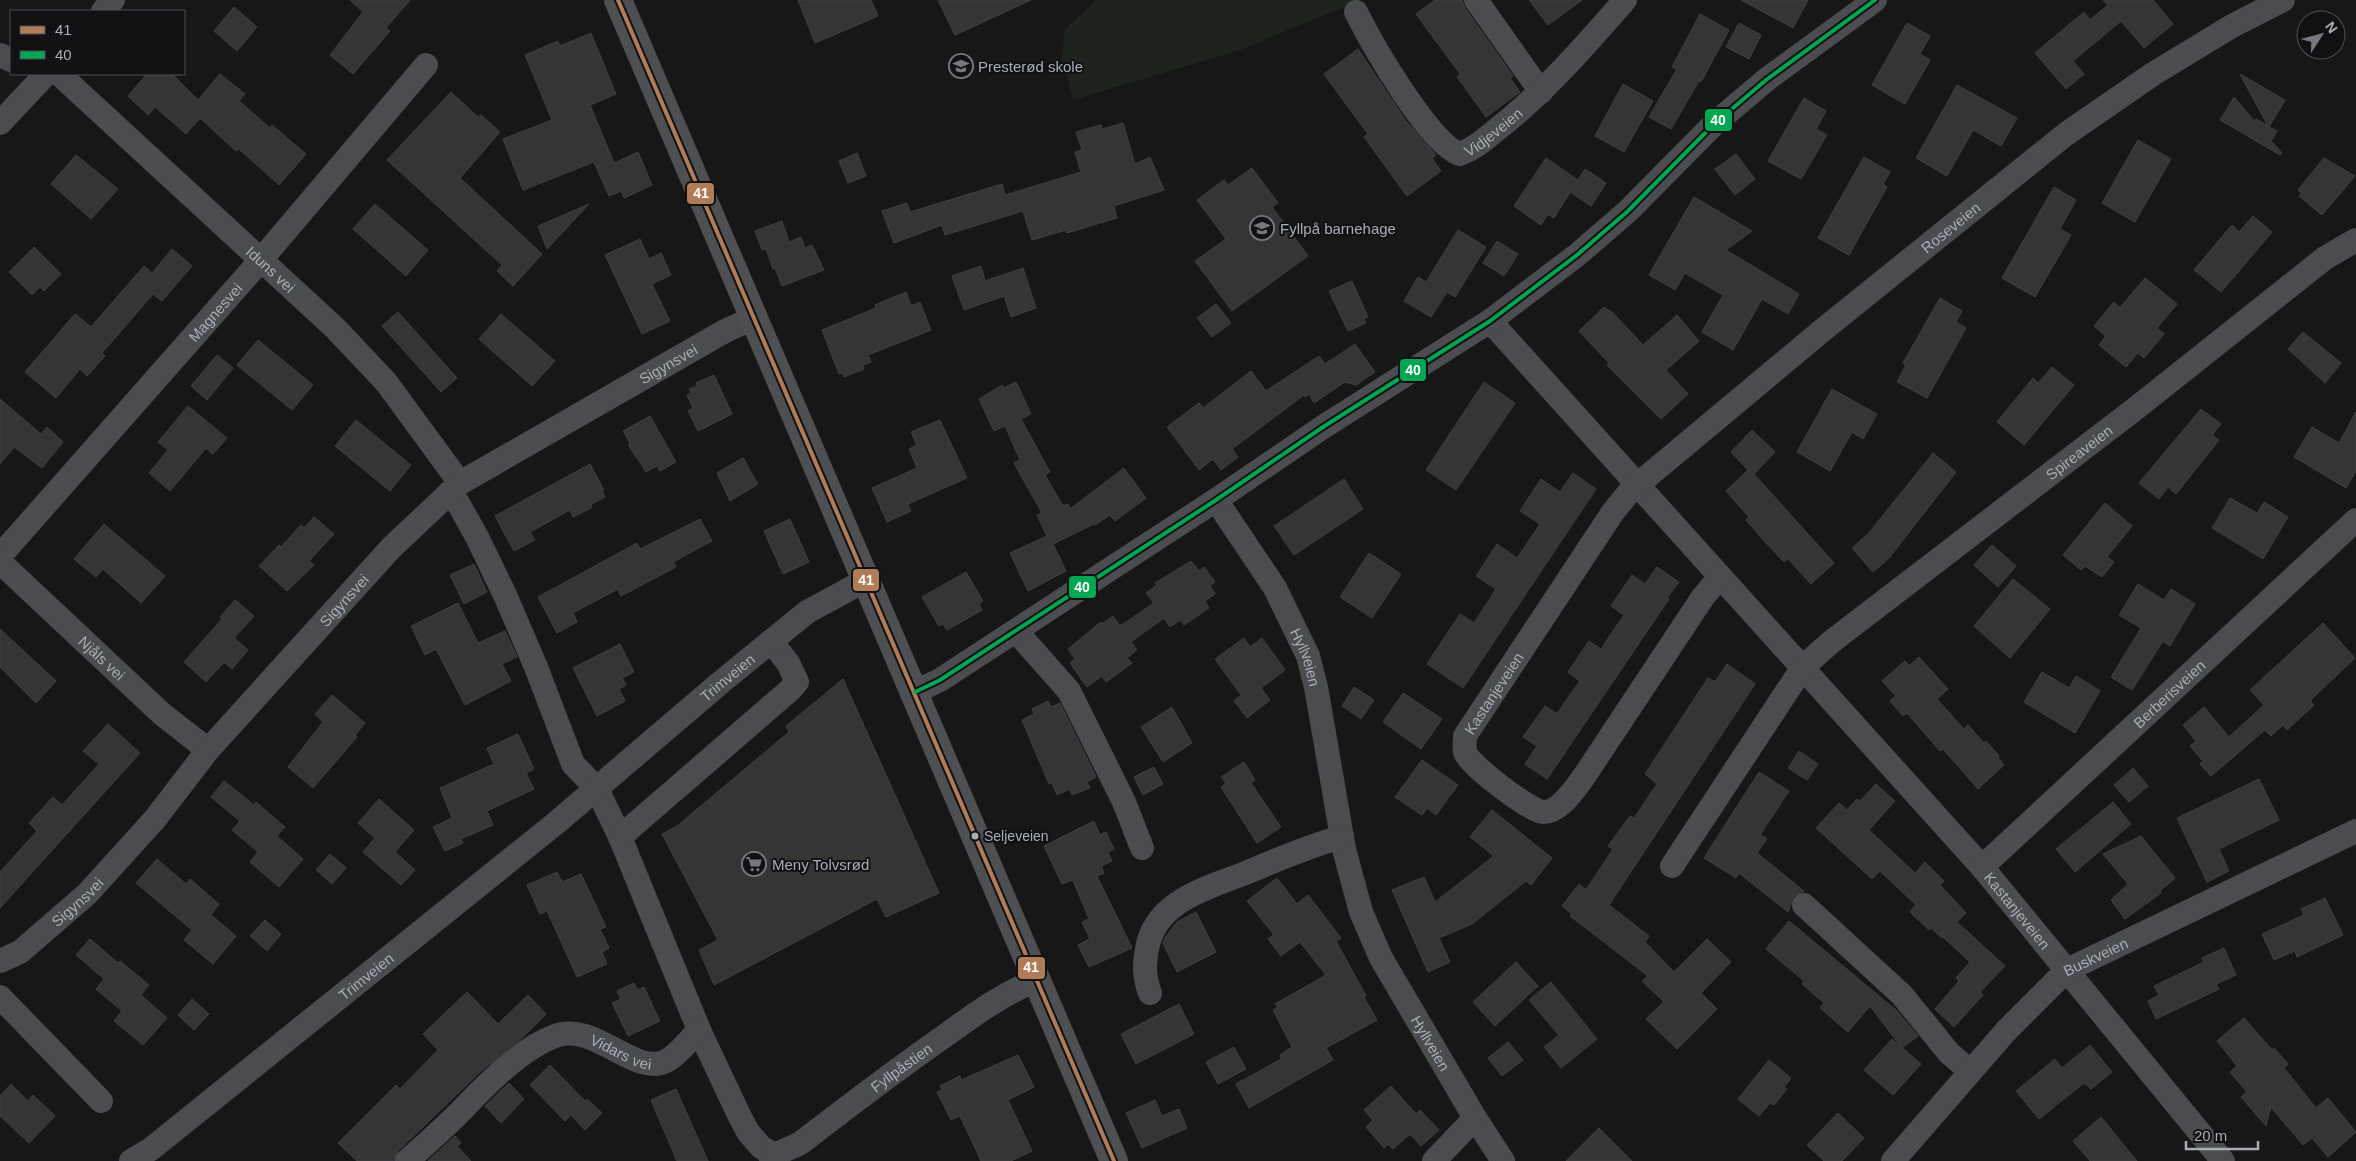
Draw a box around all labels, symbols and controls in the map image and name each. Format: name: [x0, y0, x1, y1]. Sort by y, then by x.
legend: [10, 10, 185, 75]
north arrow: [2296, 10, 2346, 60]
text: N: [2322, 19, 2341, 36]
text: 41: [55, 21, 72, 38]
text: 40: [55, 46, 72, 63]
school or university icon: Presterød skole: [948, 53, 974, 79]
place label: Presterød skole: [978, 58, 1083, 75]
street label: Vidjeveien: [1461, 104, 1525, 160]
line badge: 40: [1704, 108, 1733, 132]
text: 40: [1710, 112, 1726, 128]
line badge: 41: [686, 182, 715, 205]
text: 41: [693, 185, 709, 201]
street label: Roseveien: [1917, 198, 1983, 256]
school or university icon: Fyllpå barnehage: [1249, 215, 1275, 241]
place label: Fyllpå barnehage: [1280, 220, 1396, 237]
street label: Iduns vei: [243, 242, 299, 296]
street label: Magnesvei: [185, 279, 245, 345]
street label: Sigynsvei: [636, 340, 700, 387]
line badge: 40: [1399, 358, 1427, 382]
text: 40: [1405, 362, 1421, 378]
street label: Spireaveien: [2042, 421, 2115, 483]
line badge: 41: [852, 568, 880, 592]
street label: Sigynsvei: [316, 571, 372, 630]
text: 41: [858, 572, 874, 588]
line badge: 40: [1068, 575, 1097, 599]
text: 40: [1074, 579, 1090, 595]
street label: Hyllveien: [1287, 625, 1324, 688]
street label: Njåls vei: [76, 632, 129, 683]
street label: Kastanjeveien: [1460, 649, 1526, 737]
street label: Trimveien: [697, 650, 758, 705]
street label: Berberisveien: [2130, 656, 2208, 731]
place label: Seljeveien: [984, 828, 1049, 844]
marker: Seljeveien: [970, 831, 980, 841]
supermarket icon: Meny Tolvsrød: [741, 851, 767, 877]
place label: Meny Tolvsrød: [772, 856, 869, 873]
street label: Kastanjeveien: [1981, 868, 2054, 952]
street label: Sigynsvei: [48, 874, 106, 930]
street label: Buskveien: [2060, 934, 2130, 979]
street label: Trimveien: [335, 949, 397, 1003]
line badge: 41: [1017, 956, 1046, 980]
text: 41: [1023, 959, 1039, 975]
street label: Hyllveien: [1408, 1012, 1454, 1074]
street label: Vidars vei: [588, 1030, 653, 1072]
street label: Fyllpåstien: [867, 1039, 935, 1095]
scale bar: [2186, 1118, 2258, 1150]
text: 20 m: [2194, 1127, 2227, 1144]

